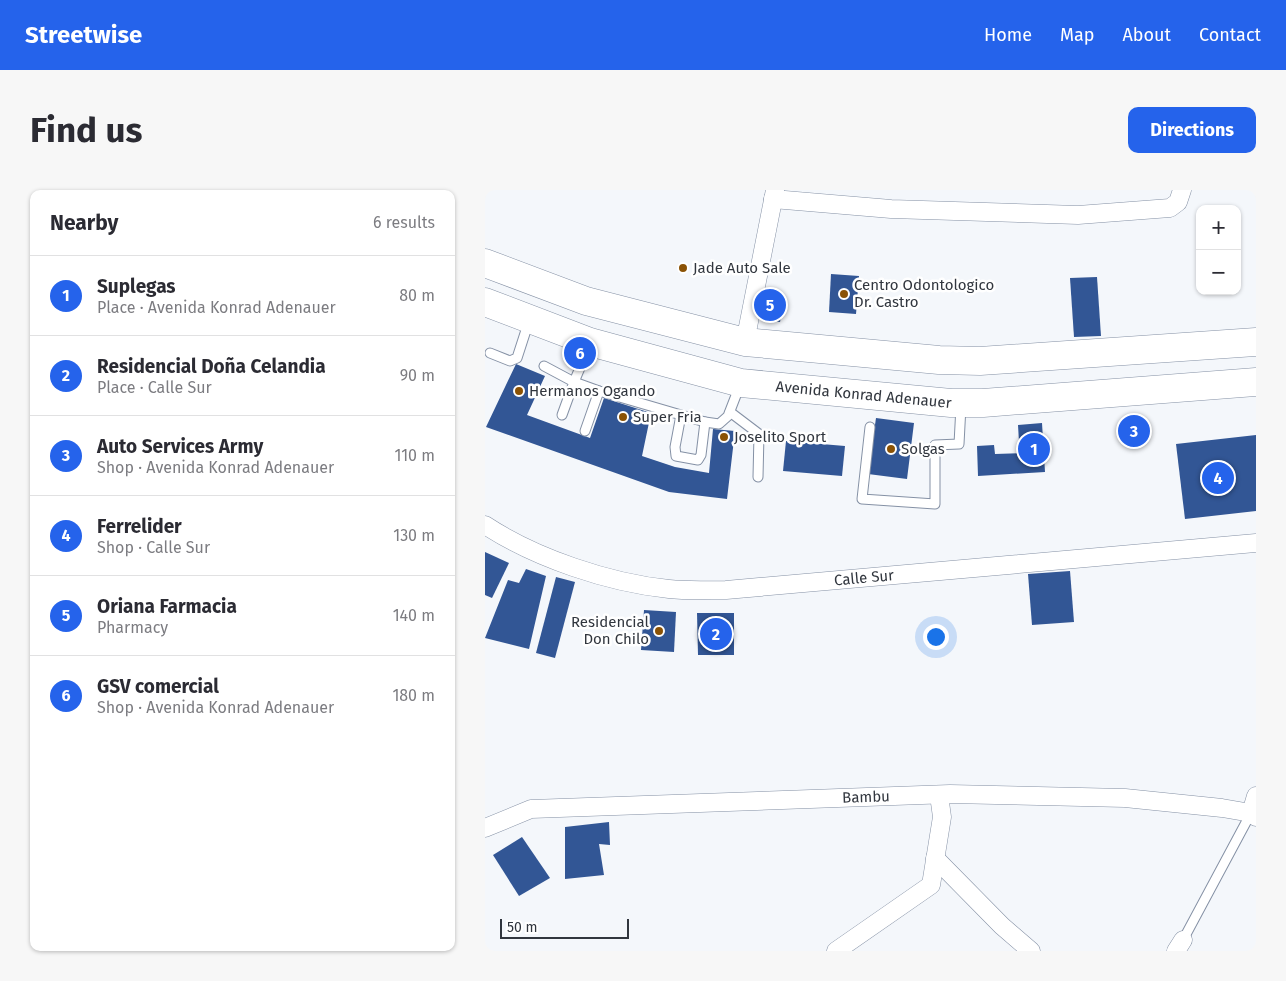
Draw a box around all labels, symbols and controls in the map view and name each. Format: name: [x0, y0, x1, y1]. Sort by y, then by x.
text: Streetwise: [25, 21, 142, 49]
text: Home: [984, 24, 1032, 46]
text: Map: [1060, 24, 1094, 46]
text: About: [1122, 24, 1171, 46]
text: Contact: [1199, 24, 1261, 46]
button: Directions: [1128, 107, 1256, 153]
text: Find us: [30, 109, 142, 151]
map controls: [1196, 205, 1241, 295]
button: +: [1196, 205, 1241, 250]
text: Nearby: [50, 210, 118, 236]
text: 6 results: [373, 213, 435, 232]
button: −: [1196, 250, 1241, 295]
place label: Jade Auto Sale: [693, 259, 791, 277]
marker: Jade Auto Sale: [677, 262, 689, 274]
text: Suplegas: [97, 275, 176, 298]
place label: Centro Odontologico Dr. Castro: [854, 276, 994, 311]
text: 1: [62, 286, 70, 305]
text: 80 m: [399, 286, 435, 305]
pin: 5: [754, 286, 786, 324]
marker: Centro Odontologico Dr. Castro: [838, 288, 850, 300]
text: Place · Avenida Konrad Adenauer: [97, 298, 336, 317]
pin: 6: [564, 334, 596, 372]
text: Residencial Doña Celandia: [97, 355, 326, 378]
text: 2: [62, 366, 70, 385]
text: 90 m: [400, 366, 435, 385]
street label: Avenida Konrad Adenauer: [775, 377, 952, 412]
text: Place · Calle Sur: [97, 378, 212, 397]
place label: Hermanos Ogando: [529, 382, 655, 400]
marker: Hermanos Ogando: [513, 385, 525, 397]
place label: Super Fria: [633, 408, 702, 426]
marker: Super Fria: [617, 411, 629, 423]
pin: 3: [1118, 412, 1150, 450]
place label: Joselito Sport: [734, 428, 827, 446]
pin: 1: [1018, 430, 1050, 468]
marker: Joselito Sport: [718, 431, 730, 443]
text: Auto Services Army: [97, 435, 263, 458]
place label: Solgas: [901, 440, 945, 458]
marker: Solgas: [885, 443, 897, 455]
text: 3: [62, 446, 70, 465]
text: 110 m: [394, 446, 435, 465]
text: Shop · Avenida Konrad Adenauer: [97, 458, 334, 477]
pin: 4: [1202, 459, 1234, 497]
text: Ferrelider: [97, 515, 182, 538]
text: 4: [61, 526, 71, 545]
text: 130 m: [393, 526, 435, 545]
text: Shop · Calle Sur: [97, 538, 210, 557]
street label: Calle Sur: [833, 566, 895, 589]
text: Oriana Farmacia: [97, 595, 237, 618]
text: 5: [62, 606, 70, 625]
text: 140 m: [393, 606, 435, 625]
place label: Residencial Don Chilo: [571, 613, 650, 648]
pin: 2: [700, 615, 732, 653]
text: Pharmacy: [97, 618, 168, 637]
your location: [923, 624, 949, 650]
marker: Residencial Don Chilo: [653, 625, 665, 637]
text: GSV comercial: [97, 675, 219, 698]
text: 6: [61, 686, 71, 705]
text: 180 m: [392, 686, 435, 705]
text: Shop · Avenida Konrad Adenauer: [97, 698, 334, 717]
street label: Bambu: [842, 787, 890, 807]
scale bar: [500, 916, 629, 939]
text: 50 m: [507, 919, 538, 936]

